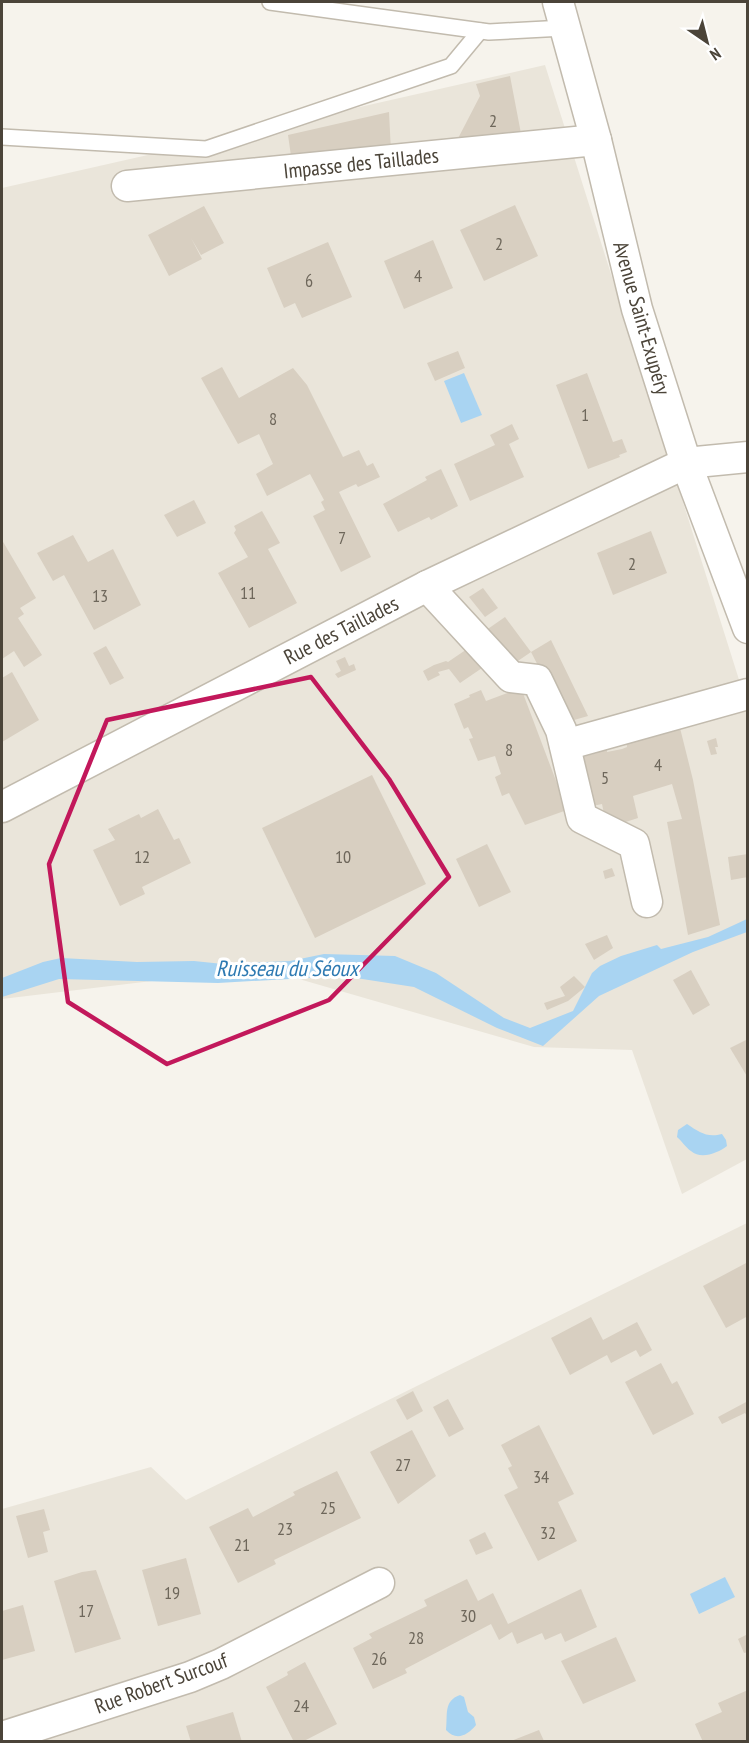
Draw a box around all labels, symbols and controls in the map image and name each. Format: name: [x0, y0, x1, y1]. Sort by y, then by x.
north arrow: [677, 12, 737, 72]
text: N: [706, 44, 725, 65]
house number: 2: [489, 109, 497, 132]
street label: Impasse des Taillades: [282, 141, 440, 185]
house number: 2: [495, 232, 503, 255]
street label: Avenue Saint-Exupéry: [607, 238, 677, 398]
house number: 4: [414, 264, 422, 287]
house number: 6: [305, 269, 313, 292]
house number: 1: [581, 403, 589, 426]
house number: 8: [269, 407, 277, 430]
house number: 7: [338, 526, 346, 549]
house number: 2: [628, 552, 636, 575]
house number: 11: [240, 581, 256, 604]
house number: 13: [92, 584, 108, 607]
street label: Rue des Taillades: [279, 590, 403, 670]
house number: 8: [505, 738, 513, 761]
house number: 4: [654, 753, 662, 776]
house number: 5: [601, 766, 609, 789]
house number: 12: [134, 845, 150, 868]
house number: 10: [335, 845, 351, 868]
water label: Ruisseau du Séoux: [216, 954, 361, 982]
house number: 27: [395, 1453, 411, 1476]
house number: 34: [533, 1465, 549, 1488]
house number: 25: [320, 1496, 336, 1519]
house number: 23: [277, 1517, 293, 1540]
house number: 32: [540, 1521, 556, 1544]
house number: 21: [234, 1533, 250, 1556]
house number: 19: [164, 1581, 180, 1604]
house number: 17: [78, 1599, 94, 1622]
house number: 30: [460, 1604, 476, 1627]
house number: 28: [408, 1626, 424, 1649]
street label: Rue Robert Surcouf: [91, 1646, 232, 1720]
house number: 26: [371, 1647, 387, 1670]
house number: 24: [293, 1694, 309, 1717]

